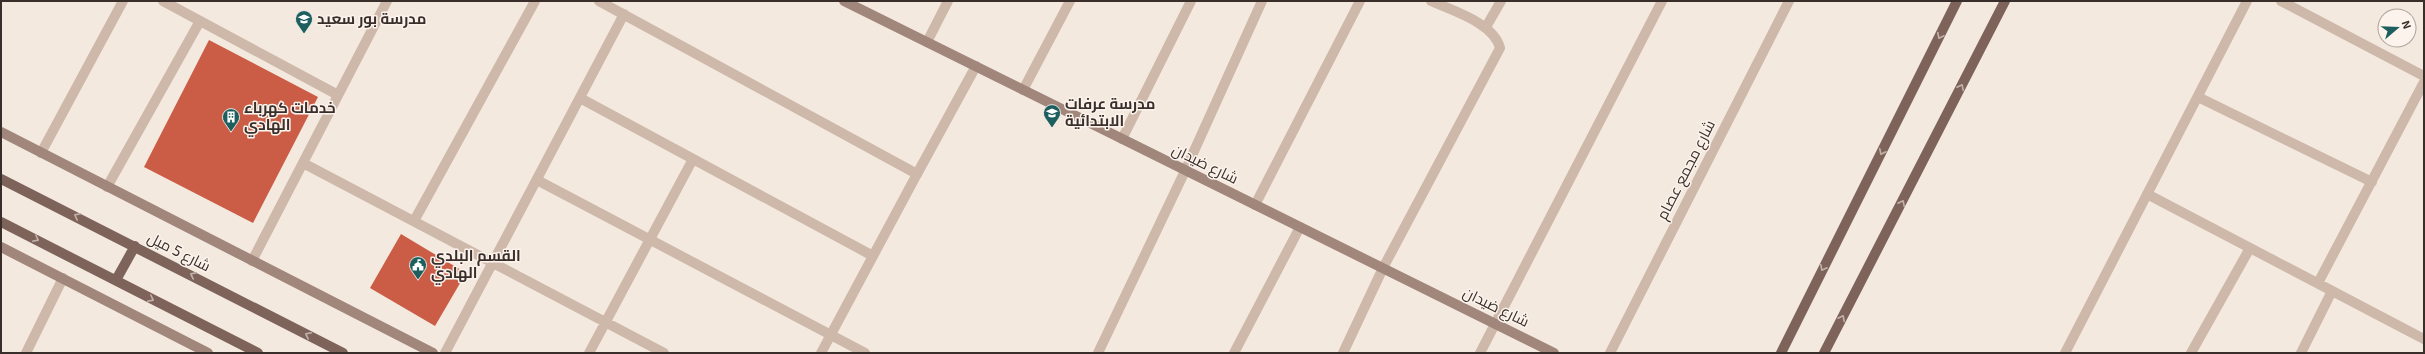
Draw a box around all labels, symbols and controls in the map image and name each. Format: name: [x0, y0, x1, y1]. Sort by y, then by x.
north arrow: [2377, 8, 2417, 48]
school or university icon: مدرسة بور سعيد: [294, 9, 314, 34]
place label: مدرسة بور سعيد: [317, 9, 426, 28]
text: N: [2399, 19, 2414, 31]
one-way arrow: [1937, 32, 1945, 39]
one-way arrow: [1956, 84, 1964, 91]
place label: مدرسة عرفات الابتدائية: [1065, 94, 1155, 129]
place label: خدمات كهرباء الهادي: [244, 98, 336, 137]
school or university icon: مدرسة عرفات الابتدائية: [1042, 103, 1062, 128]
building icon: خدمات كهرباء الهادي: [221, 107, 241, 132]
street label: شارع مجمع عصام: [1652, 117, 1721, 224]
street label: شارع ضيدان: [1168, 139, 1241, 189]
one-way arrow: [1879, 148, 1887, 155]
one-way arrow: [1897, 199, 1904, 207]
one-way arrow: [73, 214, 81, 221]
street label: شارع 5 ميل: [144, 228, 214, 277]
one-way arrow: [31, 235, 39, 242]
place label: القسم البلدي الهادي: [431, 246, 521, 285]
public building icon: القسم البلدي الهادي: [408, 255, 428, 280]
one-way arrow: [1821, 264, 1828, 272]
one-way arrow: [189, 273, 197, 280]
street label: شارع ضيدان: [1459, 282, 1532, 332]
one-way arrow: [147, 294, 155, 301]
one-way arrow: [1837, 315, 1845, 323]
one-way arrow: [305, 332, 312, 340]

